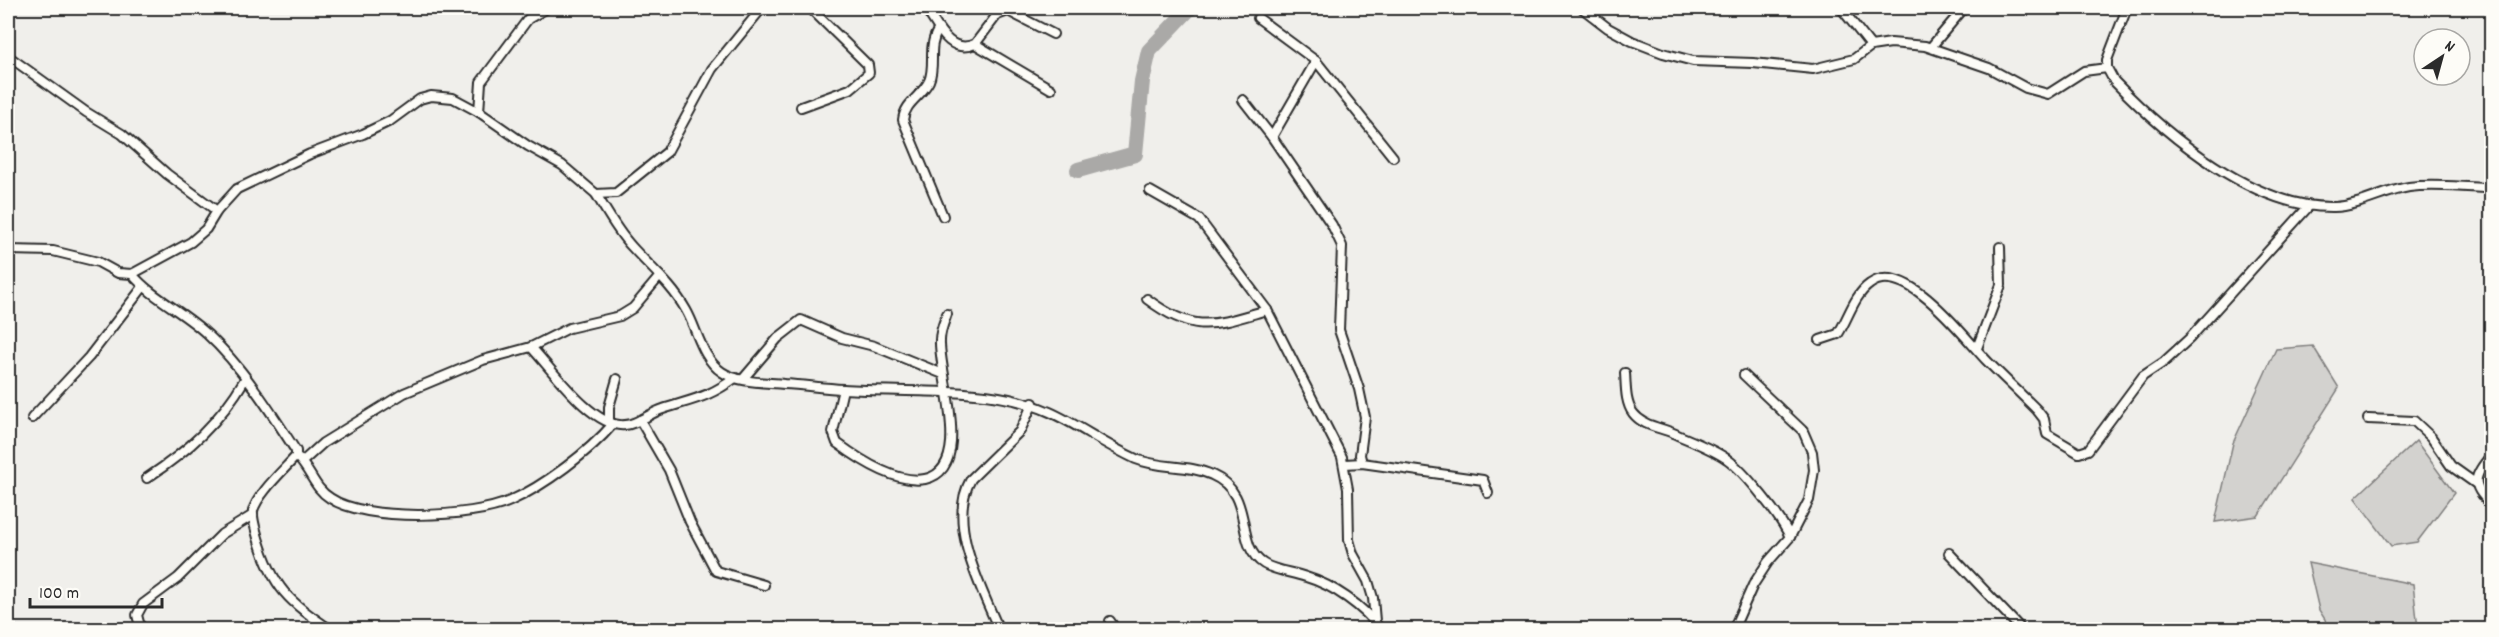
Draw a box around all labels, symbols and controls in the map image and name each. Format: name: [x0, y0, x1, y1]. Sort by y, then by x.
north arrow: [2412, 27, 2472, 87]
text: N: [2439, 35, 2459, 59]
scale bar: [30, 571, 162, 609]
text: 100 m: [39, 582, 79, 607]

